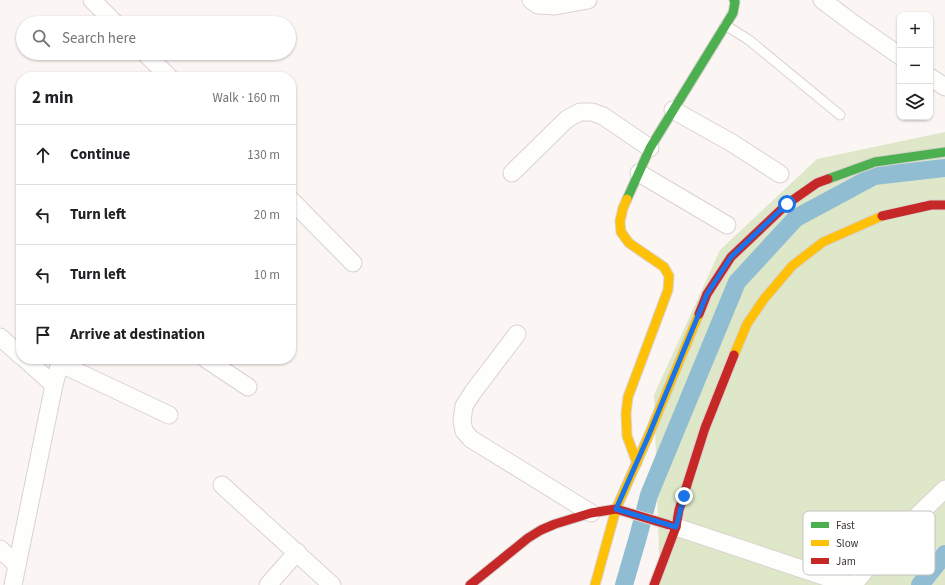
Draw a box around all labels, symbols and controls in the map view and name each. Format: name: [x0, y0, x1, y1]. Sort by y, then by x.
map controls: [897, 12, 933, 120]
button: +: [897, 12, 933, 48]
search box: [16, 16, 296, 60]
icon: search: [30, 27, 52, 49]
text: Search here: [62, 28, 136, 49]
button: −: [897, 48, 933, 84]
button: layers: [897, 84, 933, 120]
text: 2 min: [32, 86, 73, 110]
text: Walk · 160 m: [212, 89, 280, 107]
icon: ahead: [32, 144, 54, 166]
text: Continue: [70, 144, 130, 165]
text: 130 m: [247, 146, 280, 164]
route start: [778, 195, 796, 213]
icon: left: [32, 204, 54, 226]
text: Turn left: [70, 204, 126, 225]
text: 20 m: [254, 206, 280, 224]
icon: left: [32, 264, 54, 286]
text: Turn left: [70, 264, 126, 285]
text: 10 m: [254, 266, 280, 284]
icon: arrive: [32, 324, 54, 346]
text: Arrive at destination: [70, 324, 205, 345]
route end: [675, 487, 693, 505]
legend: [803, 511, 935, 575]
text: Fast: [836, 518, 855, 533]
text: Slow: [836, 536, 859, 551]
text: Jam: [836, 554, 856, 569]

